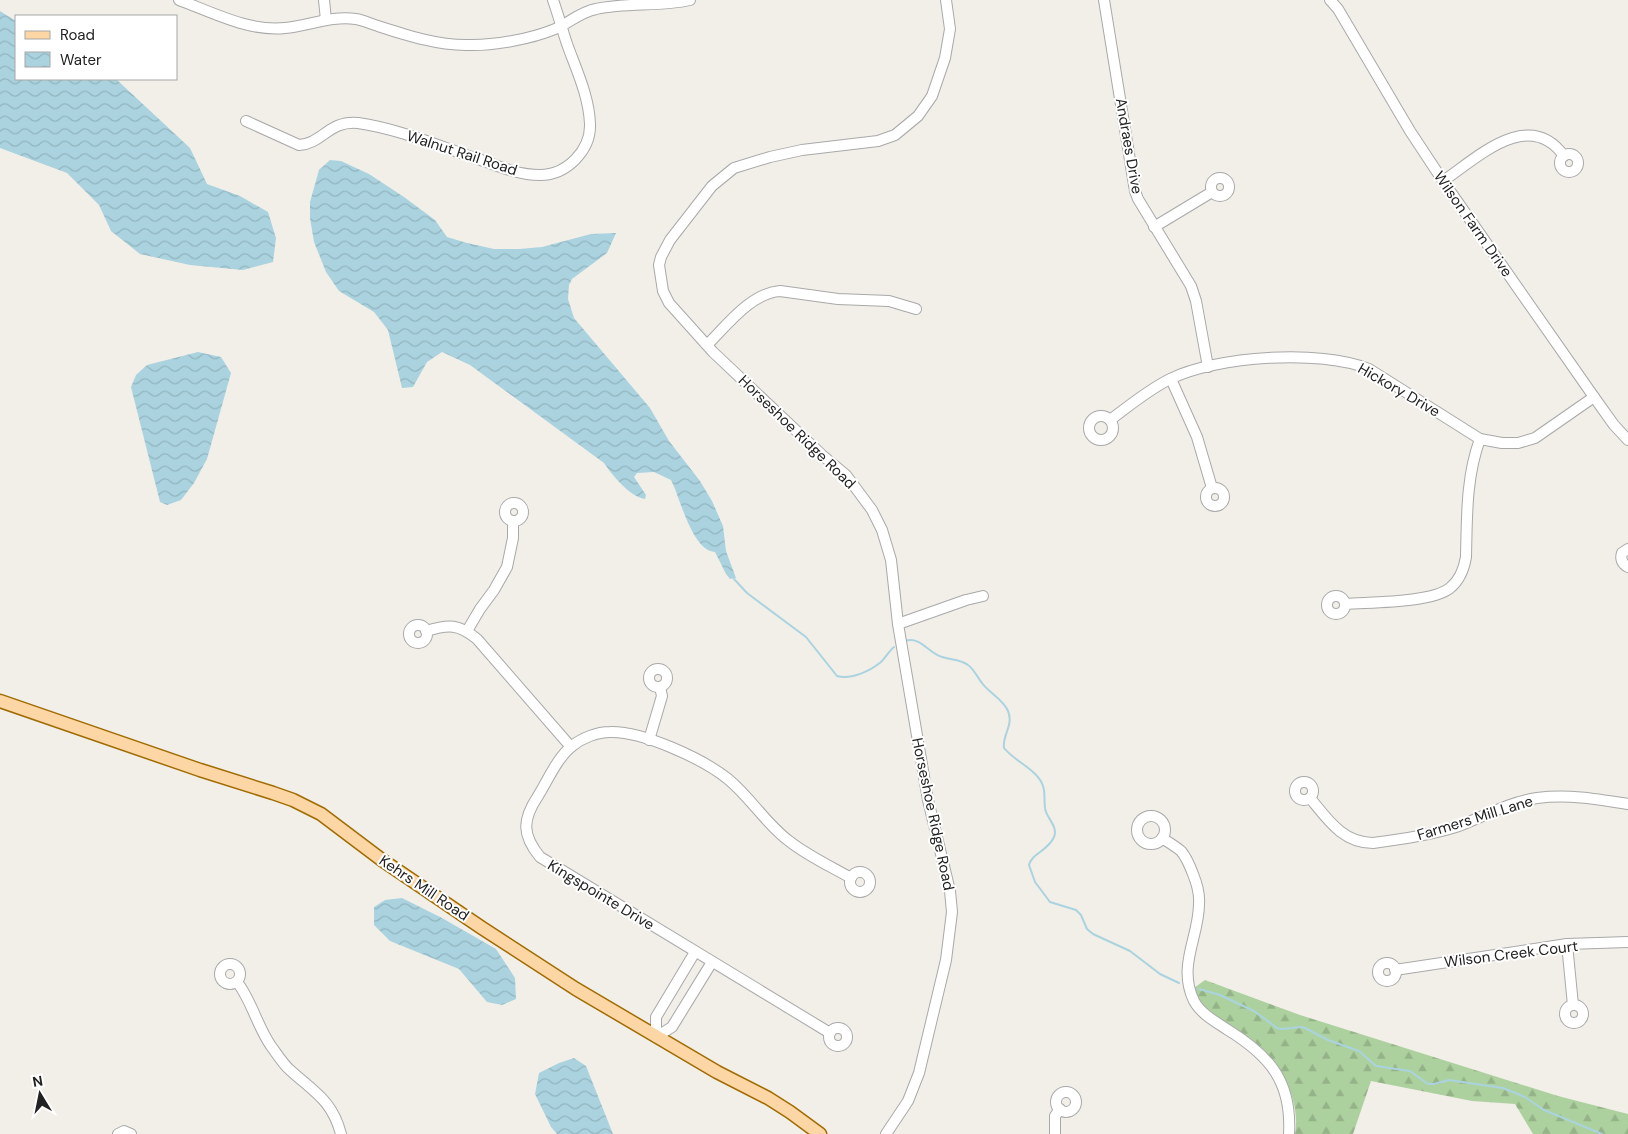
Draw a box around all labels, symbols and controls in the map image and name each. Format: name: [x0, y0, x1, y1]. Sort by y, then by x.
legend: [15, 15, 178, 80]
text: Road: [60, 25, 95, 45]
text: Water: [60, 50, 102, 70]
street label: Andraes Drive: [1111, 96, 1147, 196]
street label: Walnut Rail Road: [404, 126, 520, 180]
street label: Wilson Farm Drive: [1429, 167, 1517, 281]
street label: Hickory Drive: [1354, 358, 1444, 422]
street label: Horseshoe Ridge Road: [734, 371, 860, 493]
street label: Horseshoe Ridge Road: [907, 736, 959, 892]
street label: Farmers Mill Lane: [1415, 791, 1535, 845]
street label: Kehrs Mill Road: [375, 851, 473, 925]
street label: Kingspointe Drive: [544, 855, 658, 935]
street label: Wilson Creek Court: [1443, 936, 1579, 972]
north arrow: [15, 1069, 65, 1119]
text: N: [31, 1071, 44, 1091]

